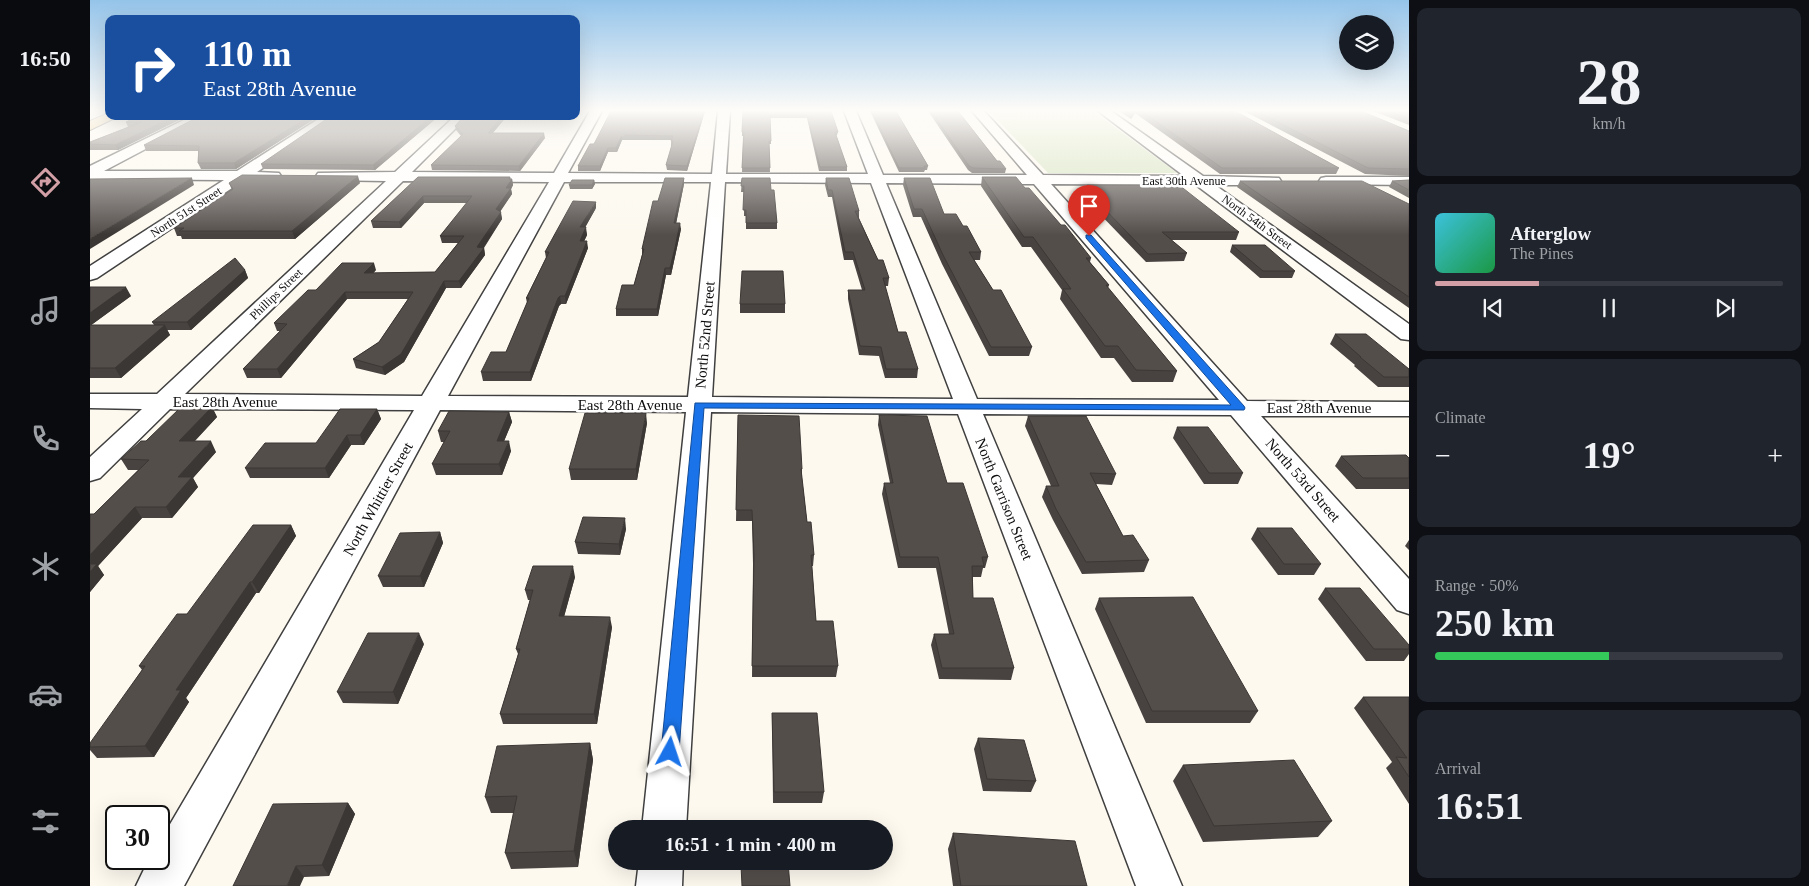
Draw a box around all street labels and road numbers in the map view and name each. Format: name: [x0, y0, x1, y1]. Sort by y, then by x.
street label: East 30th Avenue: [1142, 174, 1226, 188]
street label: North 51st Street: [148, 183, 225, 240]
street label: North 54th Street: [1219, 192, 1295, 253]
street label: Phillips Street: [247, 265, 306, 323]
street label: North 52nd Street: [692, 280, 718, 389]
street label: East 28th Avenue: [173, 394, 278, 410]
street label: East 28th Avenue: [578, 397, 683, 413]
street label: East 28th Avenue: [1267, 400, 1372, 416]
street label: North 53rd Street: [1263, 435, 1344, 525]
street label: North Garrison Street: [972, 436, 1036, 563]
street label: North Whittier Street: [340, 439, 416, 559]

